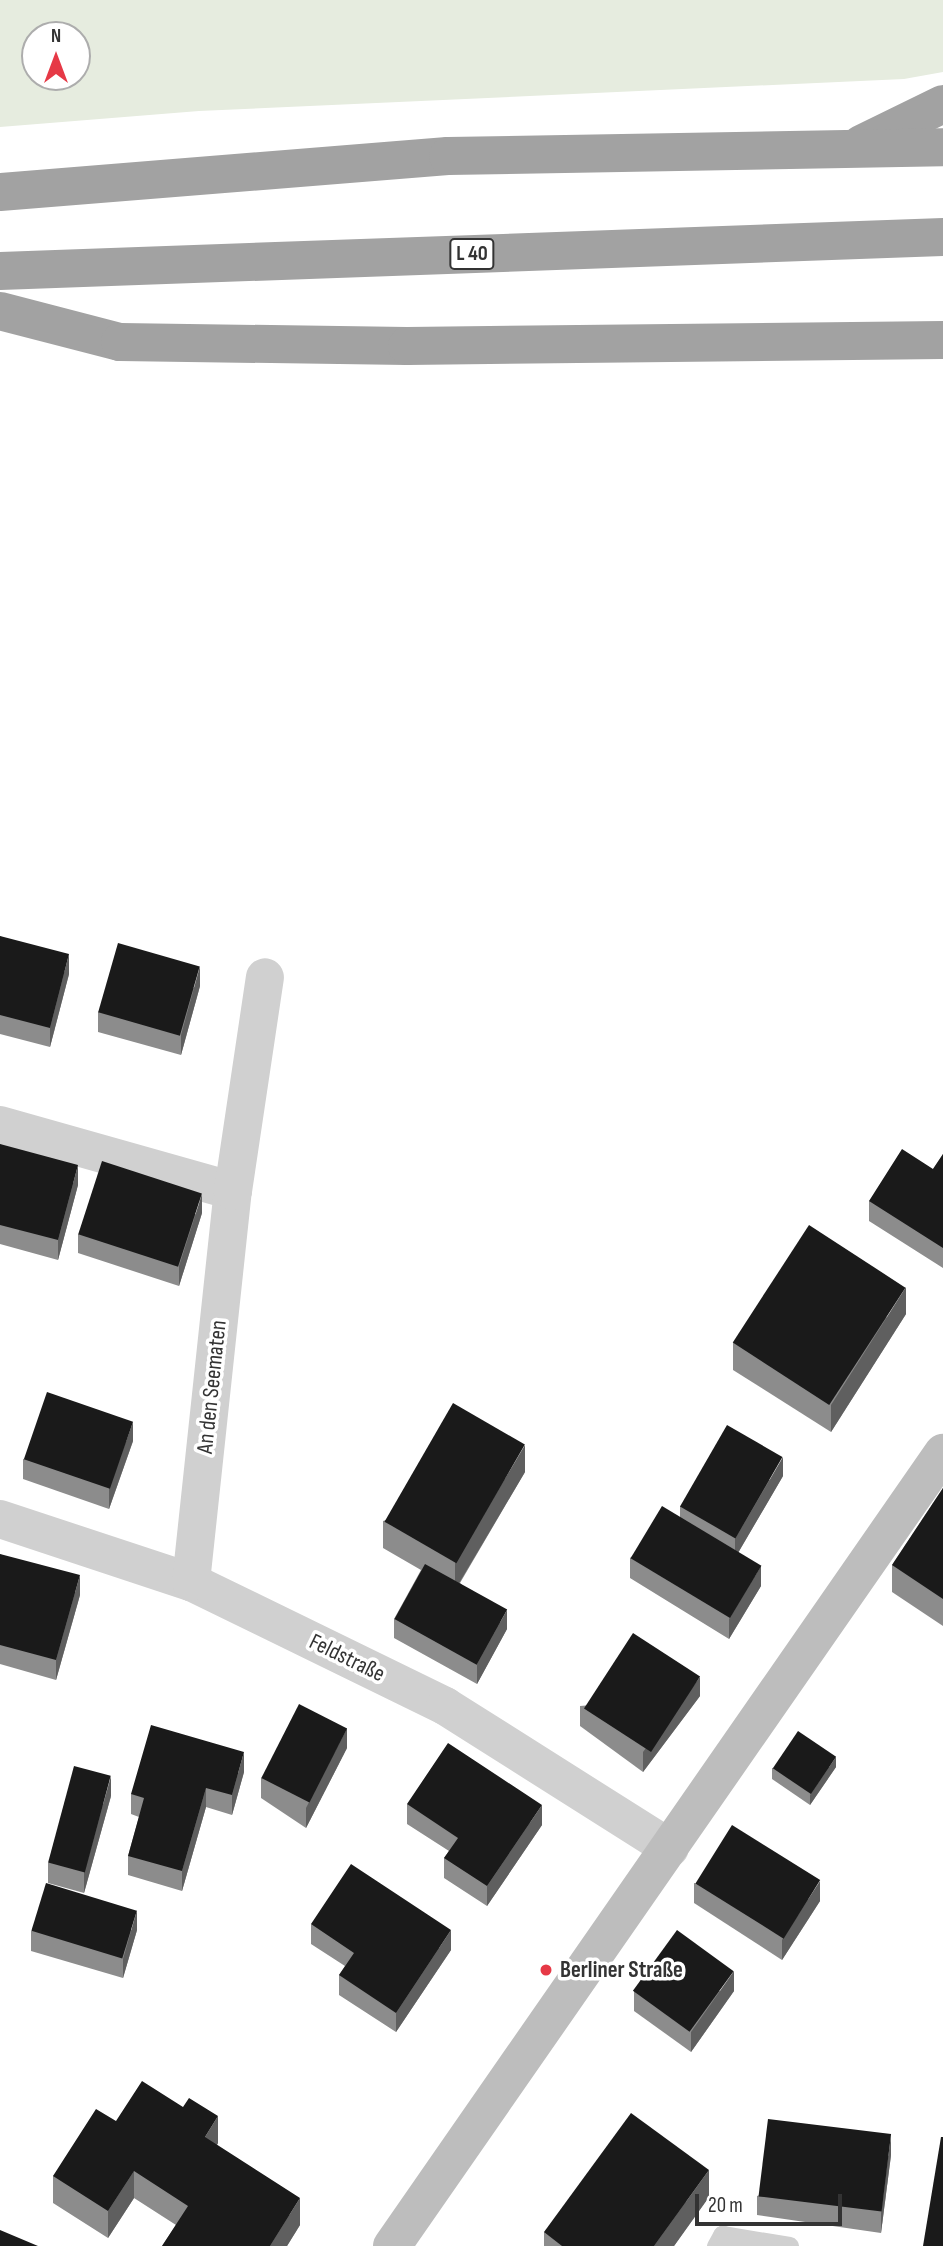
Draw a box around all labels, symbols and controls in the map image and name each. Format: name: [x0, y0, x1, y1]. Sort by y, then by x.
north arrow: [21, 21, 91, 91]
text: N: [51, 25, 61, 48]
road number: L 40: [449, 236, 495, 272]
street label: An den Seematen: [191, 1319, 233, 1455]
street label: Feldstraße: [305, 1628, 389, 1688]
place label: Berliner Straße: [560, 1956, 683, 1984]
marker: Berliner Straße: [538, 1962, 554, 1978]
scale bar: [698, 2180, 845, 2224]
text: 20 m: [708, 2193, 743, 2218]

